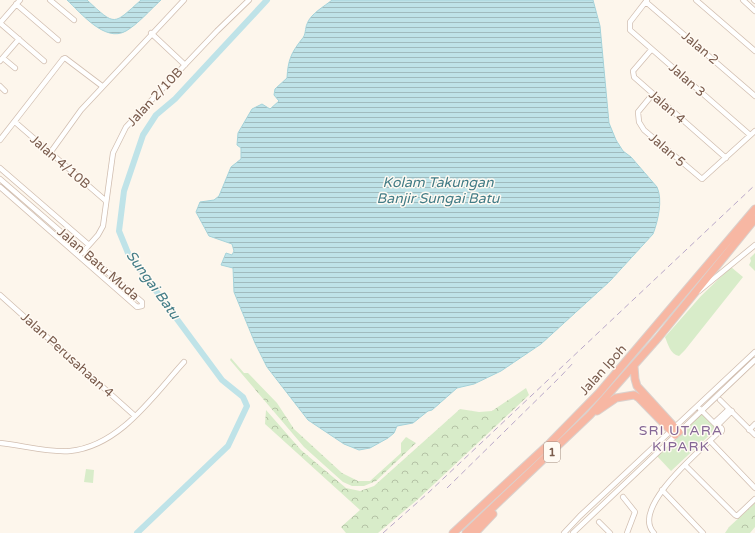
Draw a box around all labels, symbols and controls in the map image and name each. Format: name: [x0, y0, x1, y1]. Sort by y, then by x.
street label: Jalan 2: [678, 28, 722, 68]
street label: Jalan 3: [665, 60, 709, 100]
street label: Jalan 2/10B: [124, 64, 186, 130]
street label: Jalan 4: [645, 87, 689, 127]
street label: Jalan 5: [645, 130, 689, 170]
street label: Jalan 4/10B: [27, 132, 93, 192]
water label: Kolam Takungan Banjir Sungai Batu: [377, 174, 501, 207]
street label: Jalan Batu Muda: [54, 224, 142, 304]
water label: Sungai Batu: [122, 247, 184, 324]
street label: Jalan Perusahaan 4: [17, 309, 117, 401]
street label: Jalan Ipoh: [576, 341, 630, 399]
district label: SRI UTARA KIPARK: [639, 422, 723, 455]
road number: 1: [544, 442, 560, 462]

